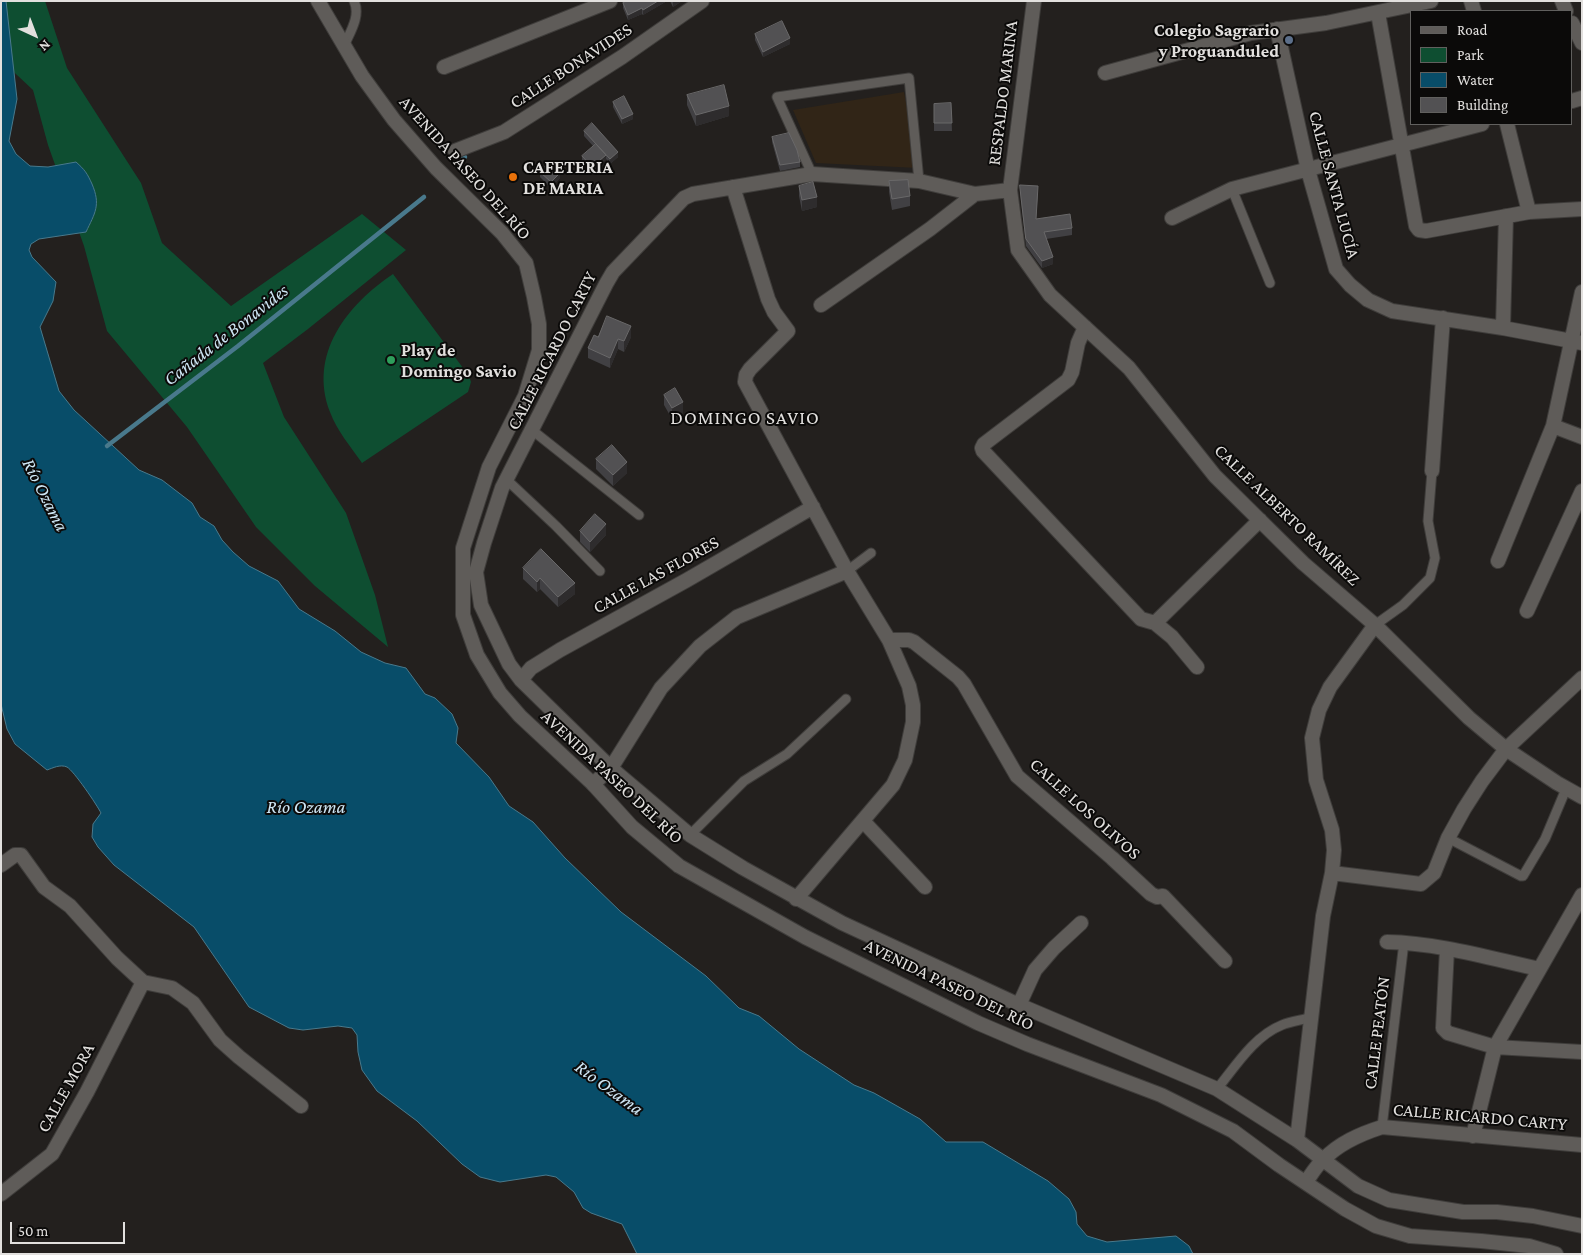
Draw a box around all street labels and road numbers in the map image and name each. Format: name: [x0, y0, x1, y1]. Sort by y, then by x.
street label: CALLE BONAVIDES: [506, 18, 636, 114]
street label: RESPALDO MARINA: [983, 19, 1023, 167]
street label: AVENIDA PASEO DEL RÍO: [395, 91, 535, 245]
street label: CALLE SANTA LUCÍA: [1304, 109, 1364, 261]
street label: CALLE RICARDO CARTY: [503, 268, 601, 434]
street label: CALLE ALBERTO RAMÍREZ: [1210, 440, 1364, 590]
street label: CALLE LAS FLORES: [589, 531, 723, 619]
street label: AVENIDA PASEO DEL RÍO: [536, 706, 688, 848]
street label: CALLE LOS OLIVOS: [1025, 754, 1145, 864]
street label: AVENIDA PASEO DEL RÍO: [860, 934, 1038, 1036]
street label: CALLE PEATÓN: [1359, 975, 1395, 1091]
street label: CALLE MORA: [33, 1040, 99, 1136]
street label: CALLE RICARDO CARTY: [1392, 1099, 1568, 1135]

